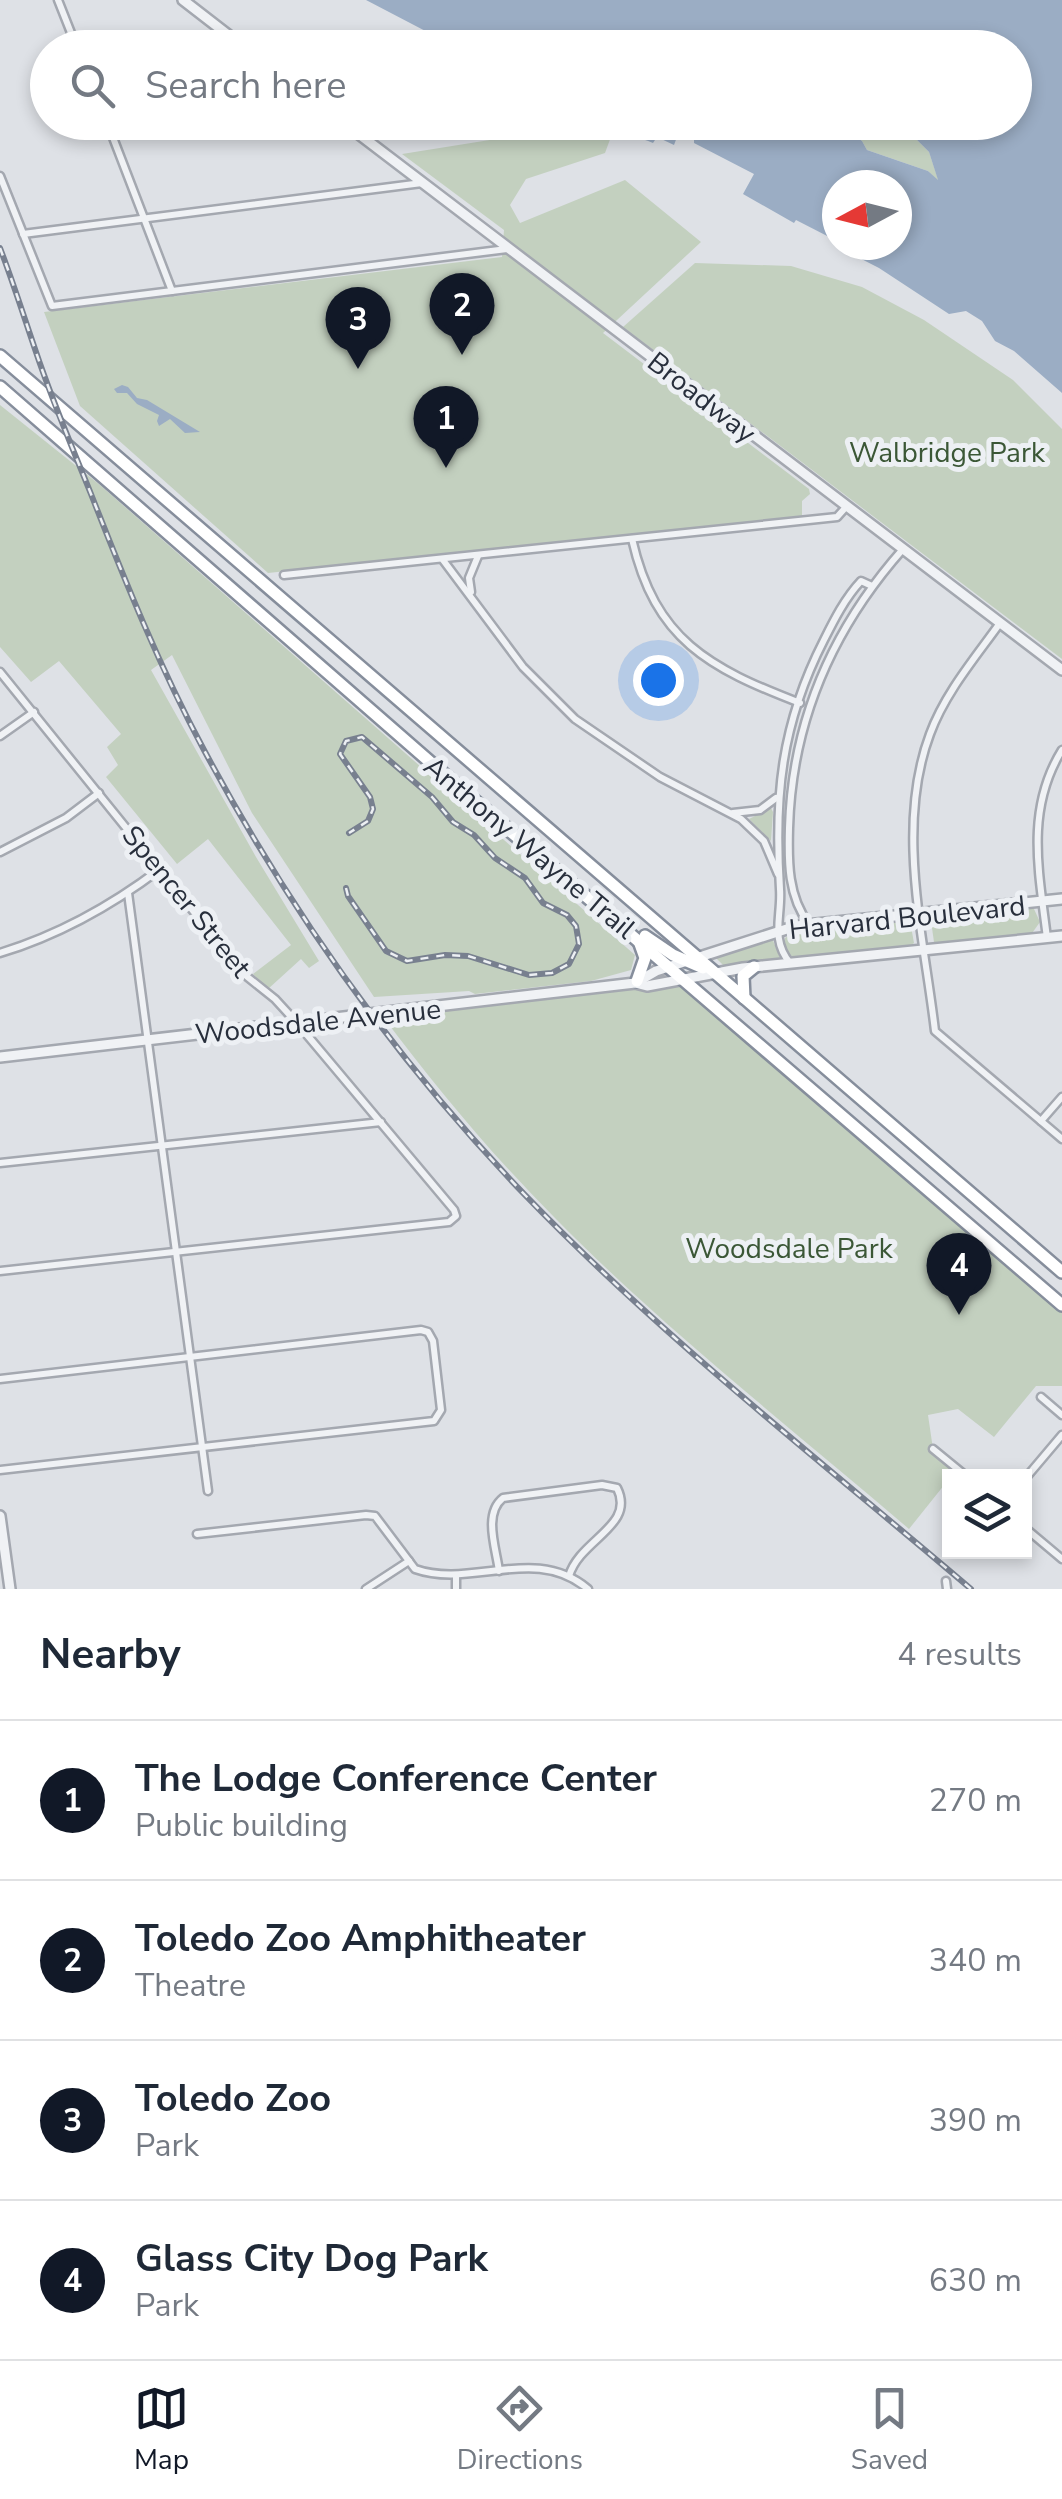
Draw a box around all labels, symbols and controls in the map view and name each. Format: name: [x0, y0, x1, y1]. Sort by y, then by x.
search box: [30, 30, 1032, 140]
icon: search: [65, 58, 120, 113]
text: Search here: [145, 60, 346, 111]
north arrow: [822, 170, 912, 260]
pin: 2: [430, 272, 494, 355]
pin: 3: [326, 286, 390, 369]
street label: Broadway: [639, 343, 764, 452]
pin: 1: [414, 386, 478, 468]
park label: Walbridge Park: [849, 434, 1046, 472]
your location: [633, 655, 684, 706]
street label: Anthony Wayne Trail: [415, 748, 644, 948]
street label: Spencer Street: [113, 818, 259, 986]
street label: Harvard Boulevard: [787, 887, 1027, 949]
street label: Woodsdale Avenue: [193, 990, 443, 1054]
park label: Woodsdale Park: [685, 1230, 894, 1268]
pin: 4: [926, 1232, 992, 1315]
map controls: [942, 1469, 1032, 1559]
button: layers: [942, 1469, 1032, 1559]
text: Nearby: [40, 1626, 181, 1683]
text: 4 results: [897, 1633, 1022, 1676]
text: The Lodge Conference Center: [135, 1753, 657, 1804]
text: 1: [63, 1779, 82, 1822]
text: 270 m: [929, 1779, 1022, 1822]
text: Public building: [135, 1804, 348, 1847]
text: Toledo Zoo Amphitheater: [135, 1913, 586, 1964]
text: 2: [63, 1939, 82, 1982]
text: 340 m: [929, 1939, 1022, 1982]
text: Theatre: [135, 1964, 246, 2007]
text: Toledo Zoo: [135, 2073, 331, 2124]
text: 3: [63, 2099, 82, 2142]
text: 390 m: [929, 2099, 1022, 2142]
text: Park: [135, 2124, 199, 2167]
text: Glass City Dog Park: [135, 2233, 488, 2284]
text: 4: [63, 2259, 82, 2302]
text: 630 m: [929, 2259, 1022, 2302]
text: Park: [135, 2284, 199, 2327]
tab: Map: [134, 2381, 189, 2479]
tab: Directions: [457, 2381, 583, 2479]
tab: Saved: [851, 2381, 928, 2479]

